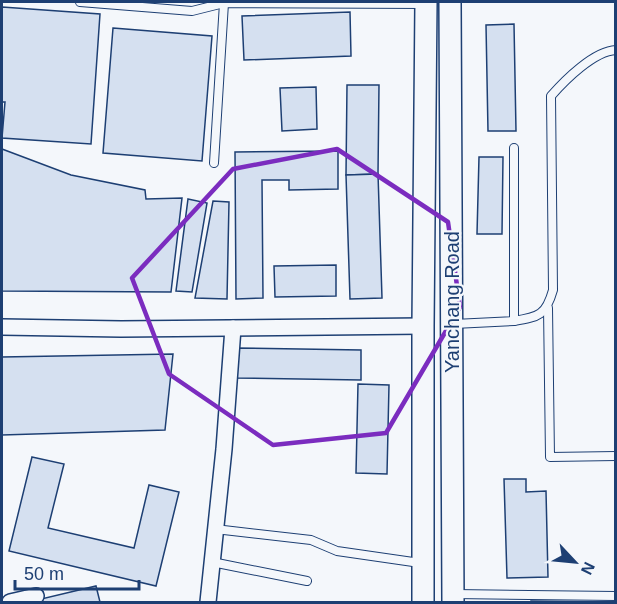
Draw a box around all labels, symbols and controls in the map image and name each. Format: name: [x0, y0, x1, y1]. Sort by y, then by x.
street label: Yanchang Road: [441, 231, 463, 373]
north arrow: [545, 532, 605, 592]
scale bar: [15, 553, 140, 591]
text: N: [578, 559, 598, 577]
text: 50 m: [24, 564, 64, 584]

